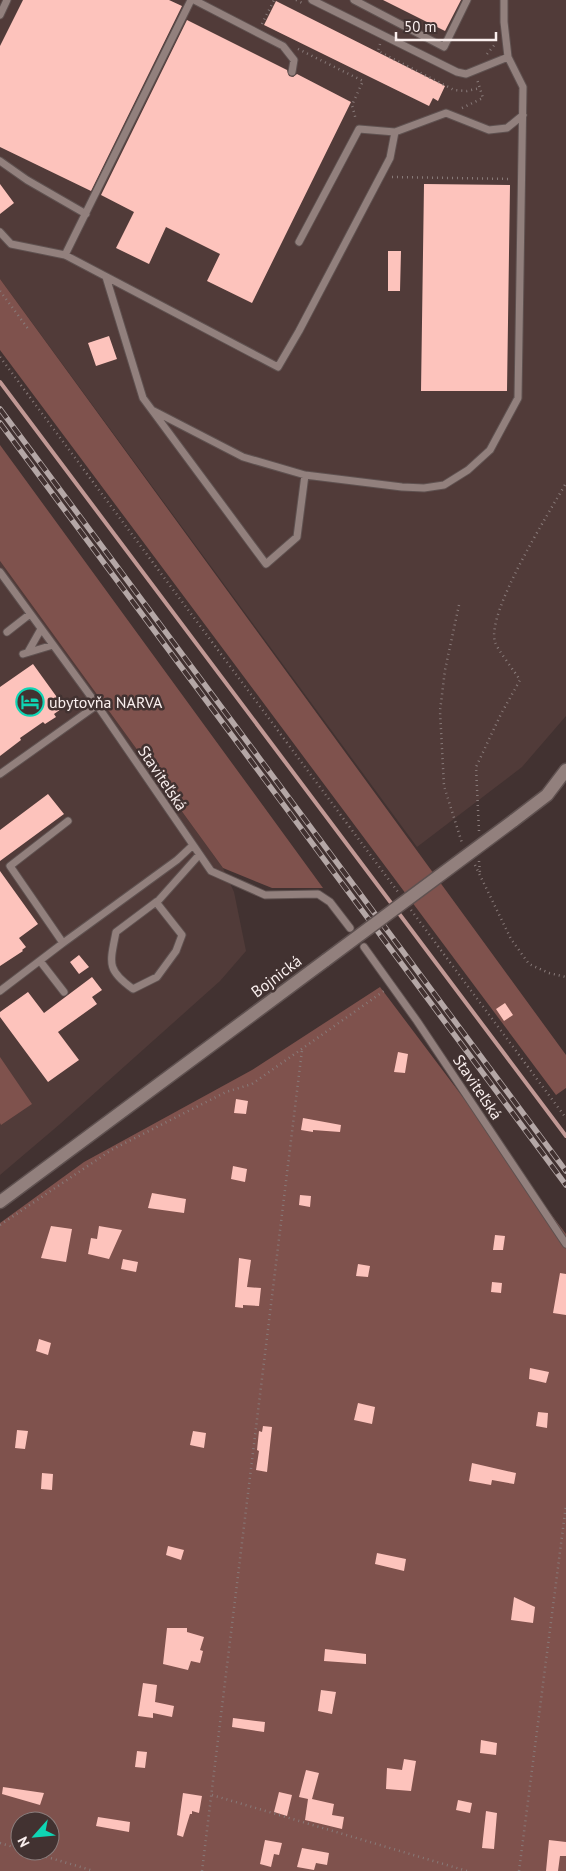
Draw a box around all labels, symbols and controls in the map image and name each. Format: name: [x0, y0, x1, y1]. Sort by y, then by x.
scale bar: [396, 10, 496, 42]
text: 50 m: [404, 17, 437, 36]
hotel icon: ubytovňa NARVA: [15, 687, 45, 717]
place label: ubytovňa NARVA: [49, 692, 163, 712]
street label: Staviteľská: [134, 742, 192, 814]
street label: Bojnická: [247, 951, 305, 1001]
street label: Staviteľská: [449, 1051, 507, 1123]
north arrow: [10, 1811, 60, 1861]
text: N: [13, 1834, 34, 1850]

